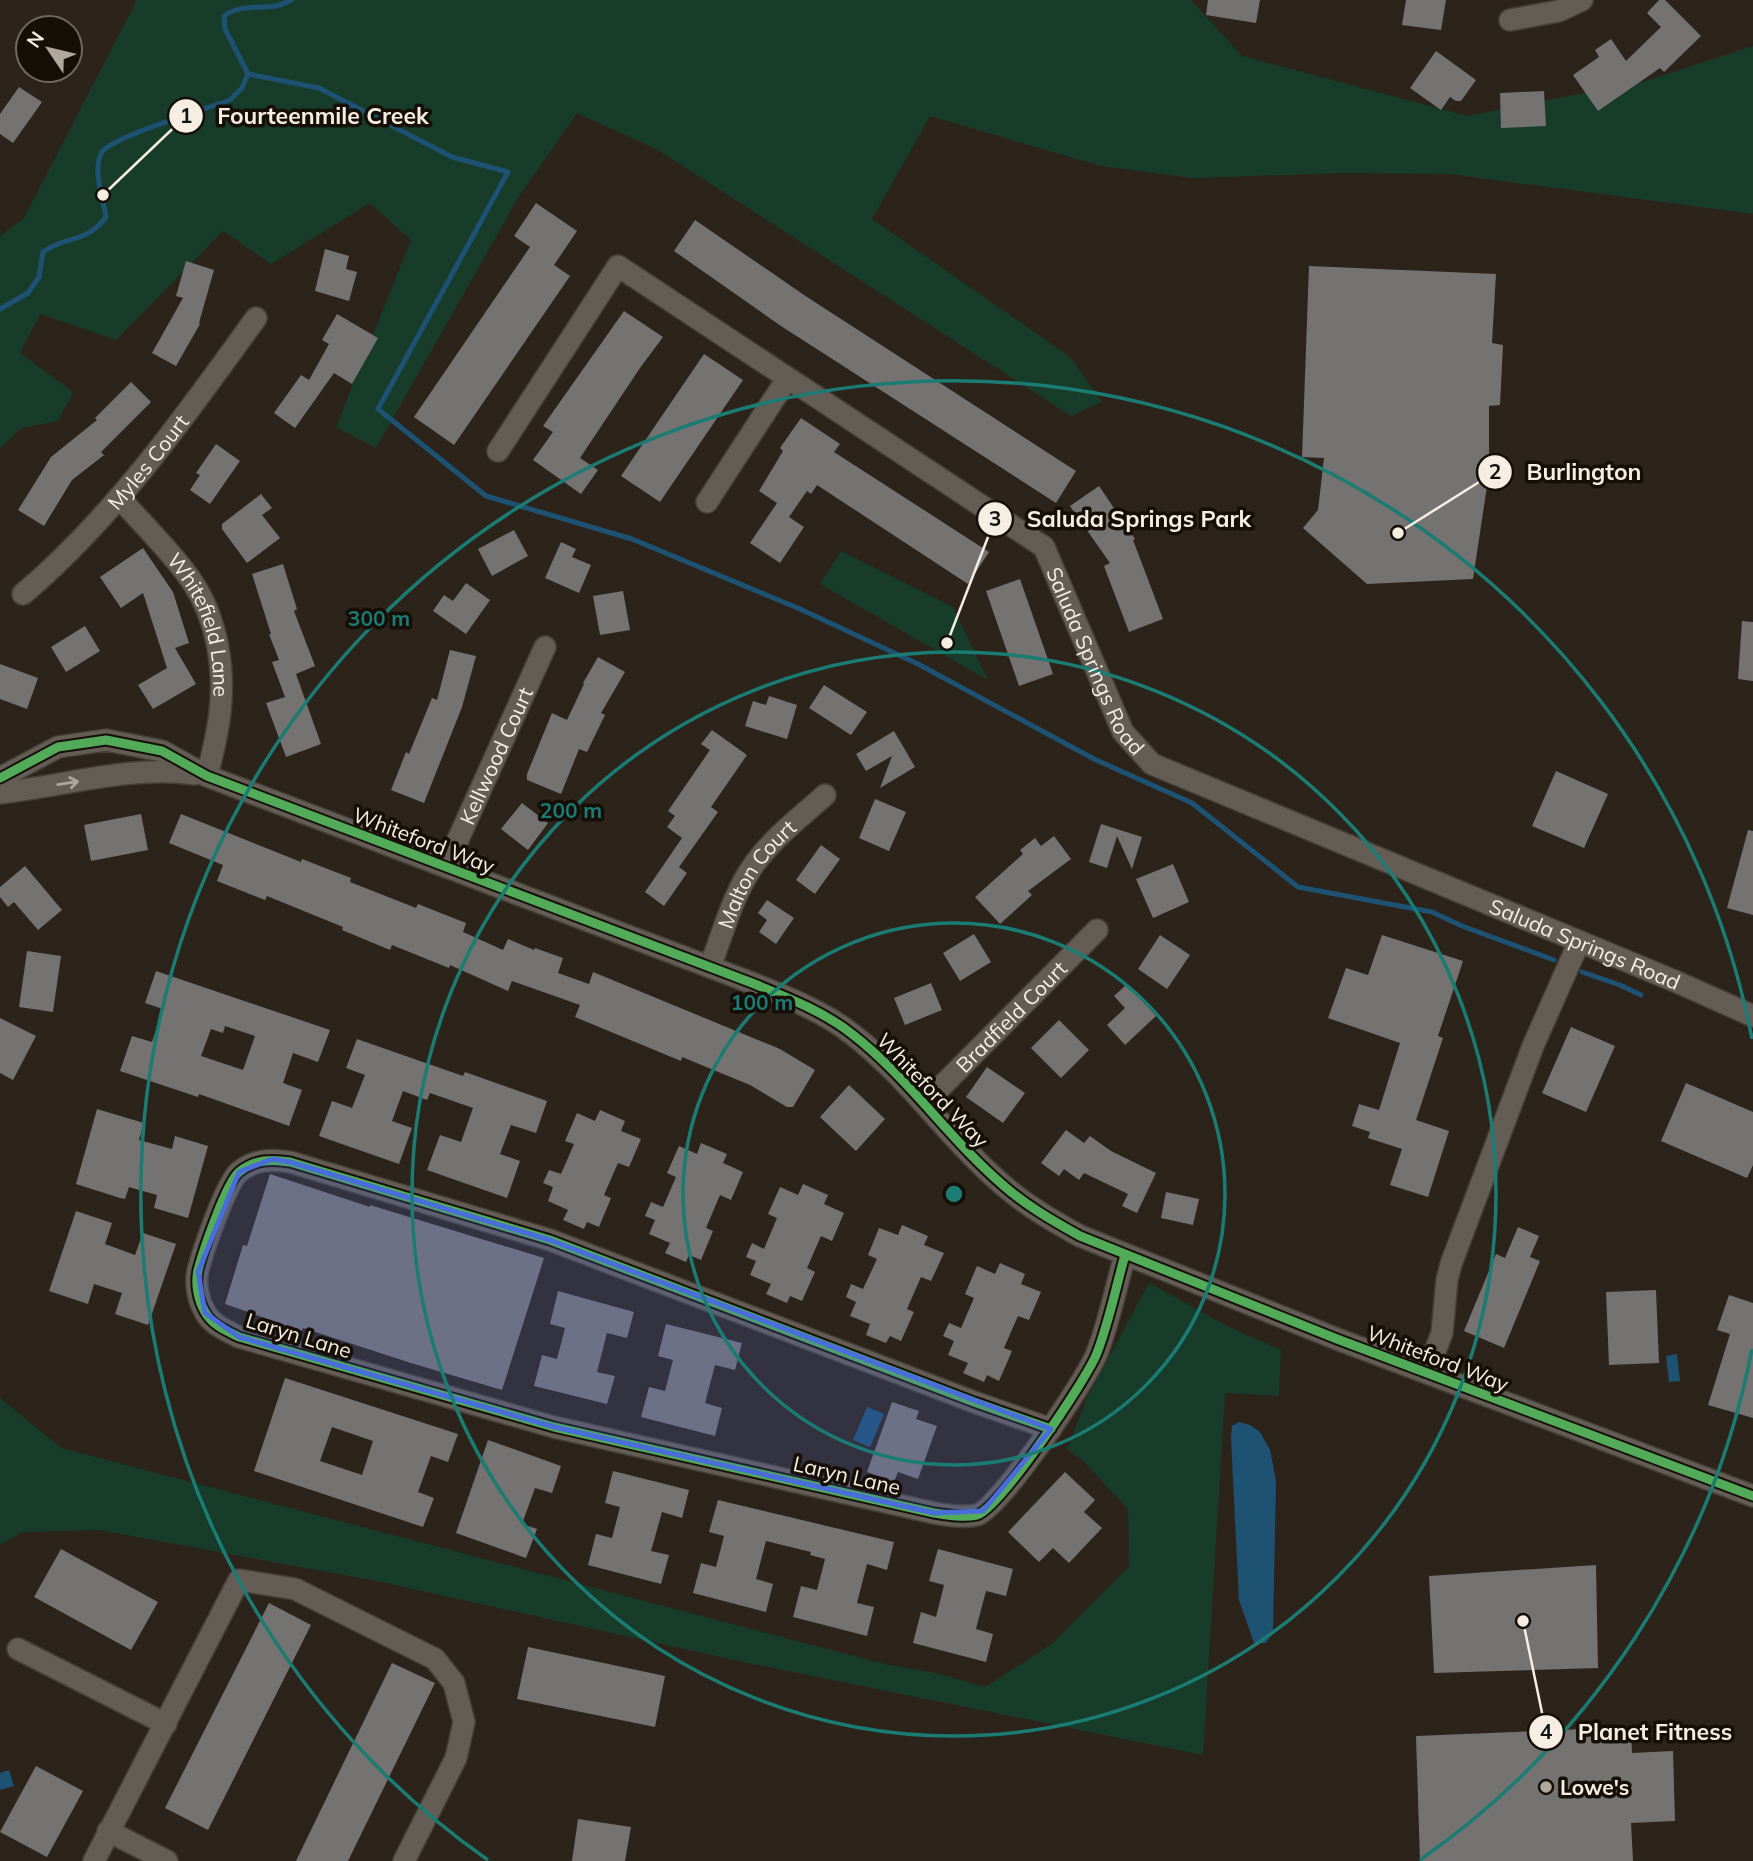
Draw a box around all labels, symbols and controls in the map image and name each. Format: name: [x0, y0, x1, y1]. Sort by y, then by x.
north arrow: [14, 14, 84, 84]
text: N: [21, 26, 49, 52]
callout: Fourteenmile Creek: [168, 94, 443, 138]
text: Fourteenmile Creek: [217, 101, 430, 130]
text: 1: [180, 102, 192, 128]
street label: Myles Court: [102, 409, 194, 515]
callout: Burlington: [1478, 450, 1656, 494]
text: Burlington: [1527, 457, 1641, 486]
text: 2: [1489, 458, 1501, 484]
callout: Saluda Springs Park: [977, 497, 1265, 541]
text: Saluda Springs Park: [1027, 504, 1253, 533]
text: 3: [989, 505, 1001, 531]
street label: Whitefield Lane: [162, 547, 234, 697]
street label: Saluda Springs Road: [1041, 563, 1150, 760]
text: 300 m: [348, 605, 410, 631]
street label: Kellwood Court: [454, 683, 538, 829]
one-way arrow: [56, 776, 78, 789]
text: 200 m: [540, 797, 602, 823]
street label: Whiteford Way: [350, 801, 498, 879]
street label: Malton Court: [712, 814, 801, 932]
street label: Saluda Springs Road: [1486, 893, 1684, 995]
street label: Bradfield Court: [950, 955, 1072, 1078]
text: 100 m: [731, 989, 793, 1015]
street label: Whiteford Way: [872, 1027, 994, 1153]
centre of rings: [942, 1182, 966, 1206]
street label: Laryn Lane: [243, 1307, 355, 1363]
street label: Whiteford Way: [1364, 1319, 1512, 1397]
street label: Laryn Lane: [791, 1450, 903, 1500]
callout: Planet Fitness: [1529, 1710, 1746, 1754]
text: Planet Fitness: [1578, 1717, 1732, 1746]
text: 4: [1540, 1718, 1553, 1744]
place label: Lowe's: [1560, 1774, 1629, 1800]
marker: Lowe's: [1538, 1779, 1554, 1795]

